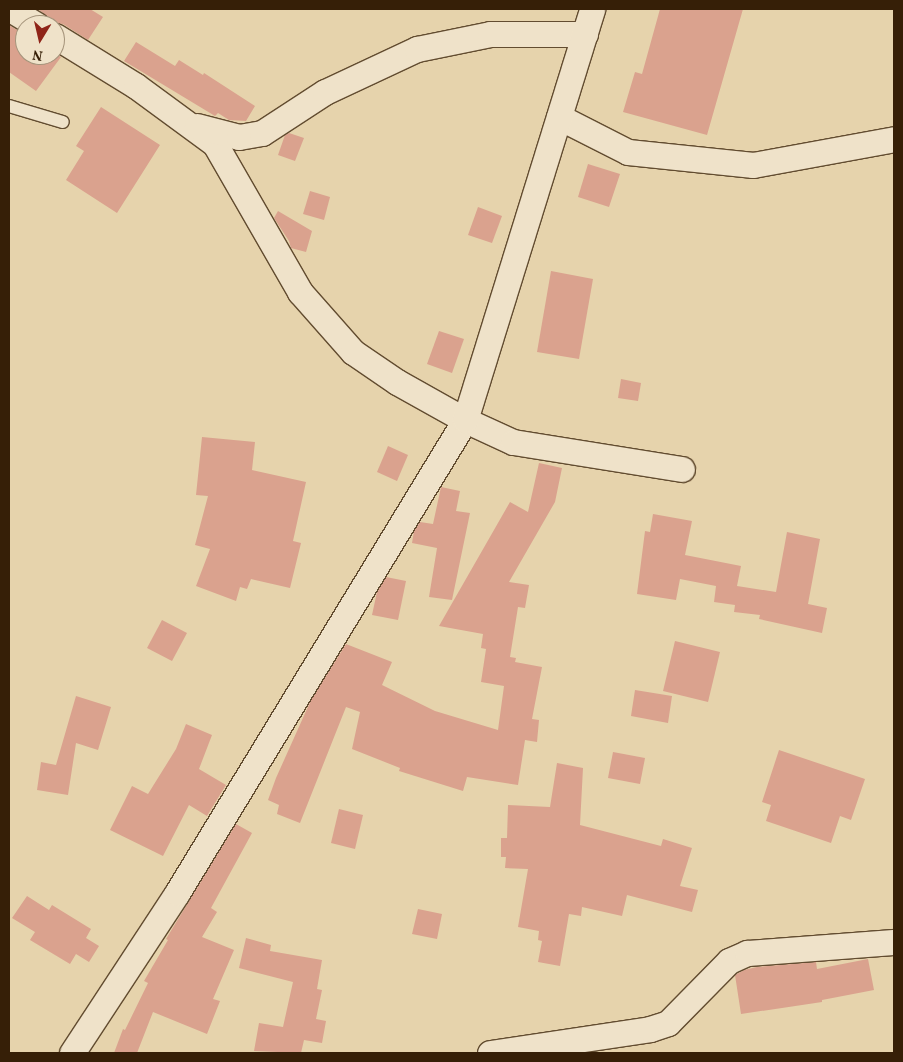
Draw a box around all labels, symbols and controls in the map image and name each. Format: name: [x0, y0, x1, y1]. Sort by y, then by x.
north arrow: [15, 15, 65, 65]
text: N: [31, 44, 44, 65]

